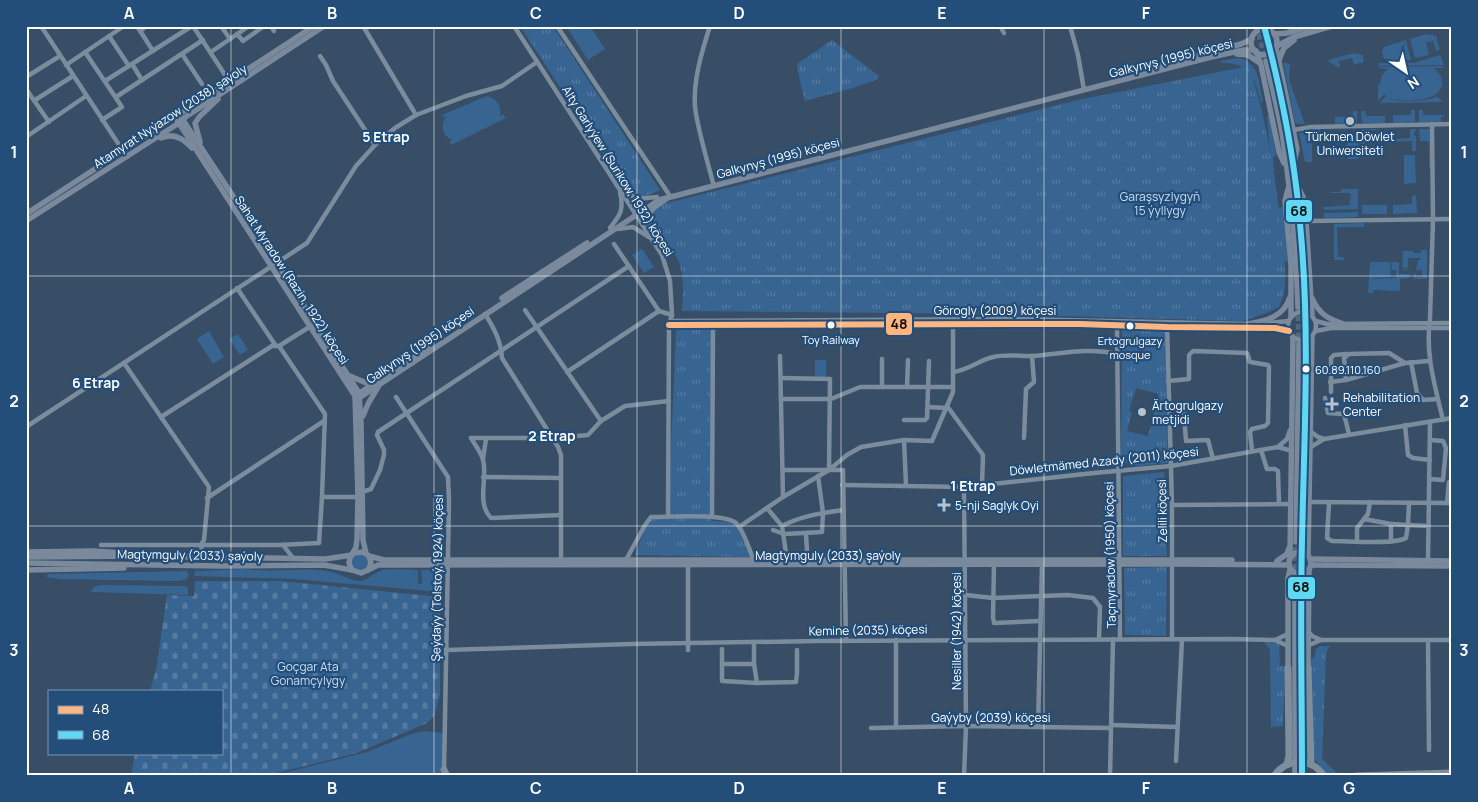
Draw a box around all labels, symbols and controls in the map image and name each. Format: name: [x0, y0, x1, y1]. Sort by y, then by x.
text: A: [124, 2, 135, 24]
text: B: [327, 2, 337, 24]
text: C: [530, 2, 542, 24]
text: D: [733, 2, 745, 24]
text: E: [937, 2, 947, 24]
text: F: [1142, 2, 1151, 24]
text: G: [1343, 2, 1355, 24]
street label: Galkynyş (1995) köçesi: [1107, 34, 1235, 82]
north arrow: [1380, 48, 1430, 98]
street label: Atamyrat Nyýazow (2038) şaýoly: [90, 59, 251, 172]
text: N: [1404, 73, 1423, 94]
street label: Alty Garlyýew (Surikow, 1932) köçesi: [558, 82, 678, 260]
marker: Türkmen Döwlet Uniwersiteti: [1344, 115, 1356, 127]
district label: 5 Etrap: [362, 127, 410, 146]
place label: Türkmen Döwlet Uniwersiteti: [1305, 128, 1395, 159]
street label: Galkynyş (1995) köçesi: [715, 133, 841, 183]
text: 1: [10, 141, 18, 163]
text: 1: [1460, 141, 1468, 163]
park label: Garaşsyzlygyň 15 ýyllygy: [1120, 188, 1200, 219]
street label: Sahat Myradow (Razin, 1922) köçesi: [231, 192, 353, 368]
line badge: 68: [1285, 199, 1313, 223]
text: 68: [1290, 201, 1308, 220]
street label: Görogly (2009) köçesi: [934, 302, 1056, 319]
street label: Galkynyş (1995) köçesi: [363, 303, 477, 387]
line badge: 48: [885, 312, 913, 336]
text: 48: [890, 314, 908, 333]
marker: Toy Railway: [826, 320, 836, 330]
marker: Ertogrulgazy mosque: [1125, 321, 1135, 331]
place label: Toy Railway: [802, 332, 860, 347]
place label: Ertogrulgazy mosque: [1098, 333, 1162, 362]
place label: 60.89.110.160: [1315, 362, 1380, 377]
marker: 60.89.110.160: [1301, 364, 1311, 374]
district label: 6 Etrap: [72, 373, 120, 392]
place label: Rehabilitation Center: [1343, 389, 1420, 420]
text: 2: [9, 390, 19, 412]
text: 2: [1459, 390, 1469, 412]
place label: Ärtogrulgazy metjidi: [1152, 397, 1224, 428]
marker: Rehabilitation Center: [1325, 397, 1339, 411]
marker: Ärtogrulgazy metjidi: [1136, 406, 1148, 418]
district label: 2 Etrap: [528, 426, 576, 445]
street label: Döwletmämed Azady (2011) köçesi: [1009, 443, 1199, 479]
district label: 1 Etrap: [950, 476, 996, 495]
street label: Zelili köçesi: [1153, 479, 1171, 543]
street label: Taçmyradow (1950) köçesi: [1100, 481, 1120, 629]
street label: Şeýdaýy (Tolstoý, 1924) köçesi: [427, 494, 447, 662]
place label: 5-nji Saglyk Oyi: [955, 497, 1039, 514]
marker: 5-nji Saglyk Oyi: [937, 498, 951, 512]
street label: Magtymguly (2033) şaýoly: [117, 545, 264, 565]
street label: Magtymguly (2033) şaýoly: [755, 547, 902, 564]
street label: Nesiller (1942) köçesi: [948, 572, 965, 690]
line badge: 68: [1287, 576, 1316, 600]
text: 68: [1292, 577, 1310, 596]
street label: Kemine (2035) köçesi: [808, 620, 928, 640]
text: 3: [9, 639, 19, 661]
text: 3: [1459, 639, 1469, 661]
park label: Goçgar Ata Gonamçylygy: [271, 658, 346, 689]
legend: [48, 690, 222, 754]
text: 48: [92, 698, 110, 719]
street label: Gaýyby (2039) köçesi: [931, 709, 1051, 726]
text: 68: [92, 724, 110, 745]
text: A: [124, 777, 135, 799]
text: B: [327, 777, 337, 799]
text: C: [530, 777, 542, 799]
text: D: [733, 777, 745, 799]
text: E: [937, 777, 947, 799]
text: F: [1142, 777, 1151, 799]
text: G: [1343, 777, 1355, 799]

